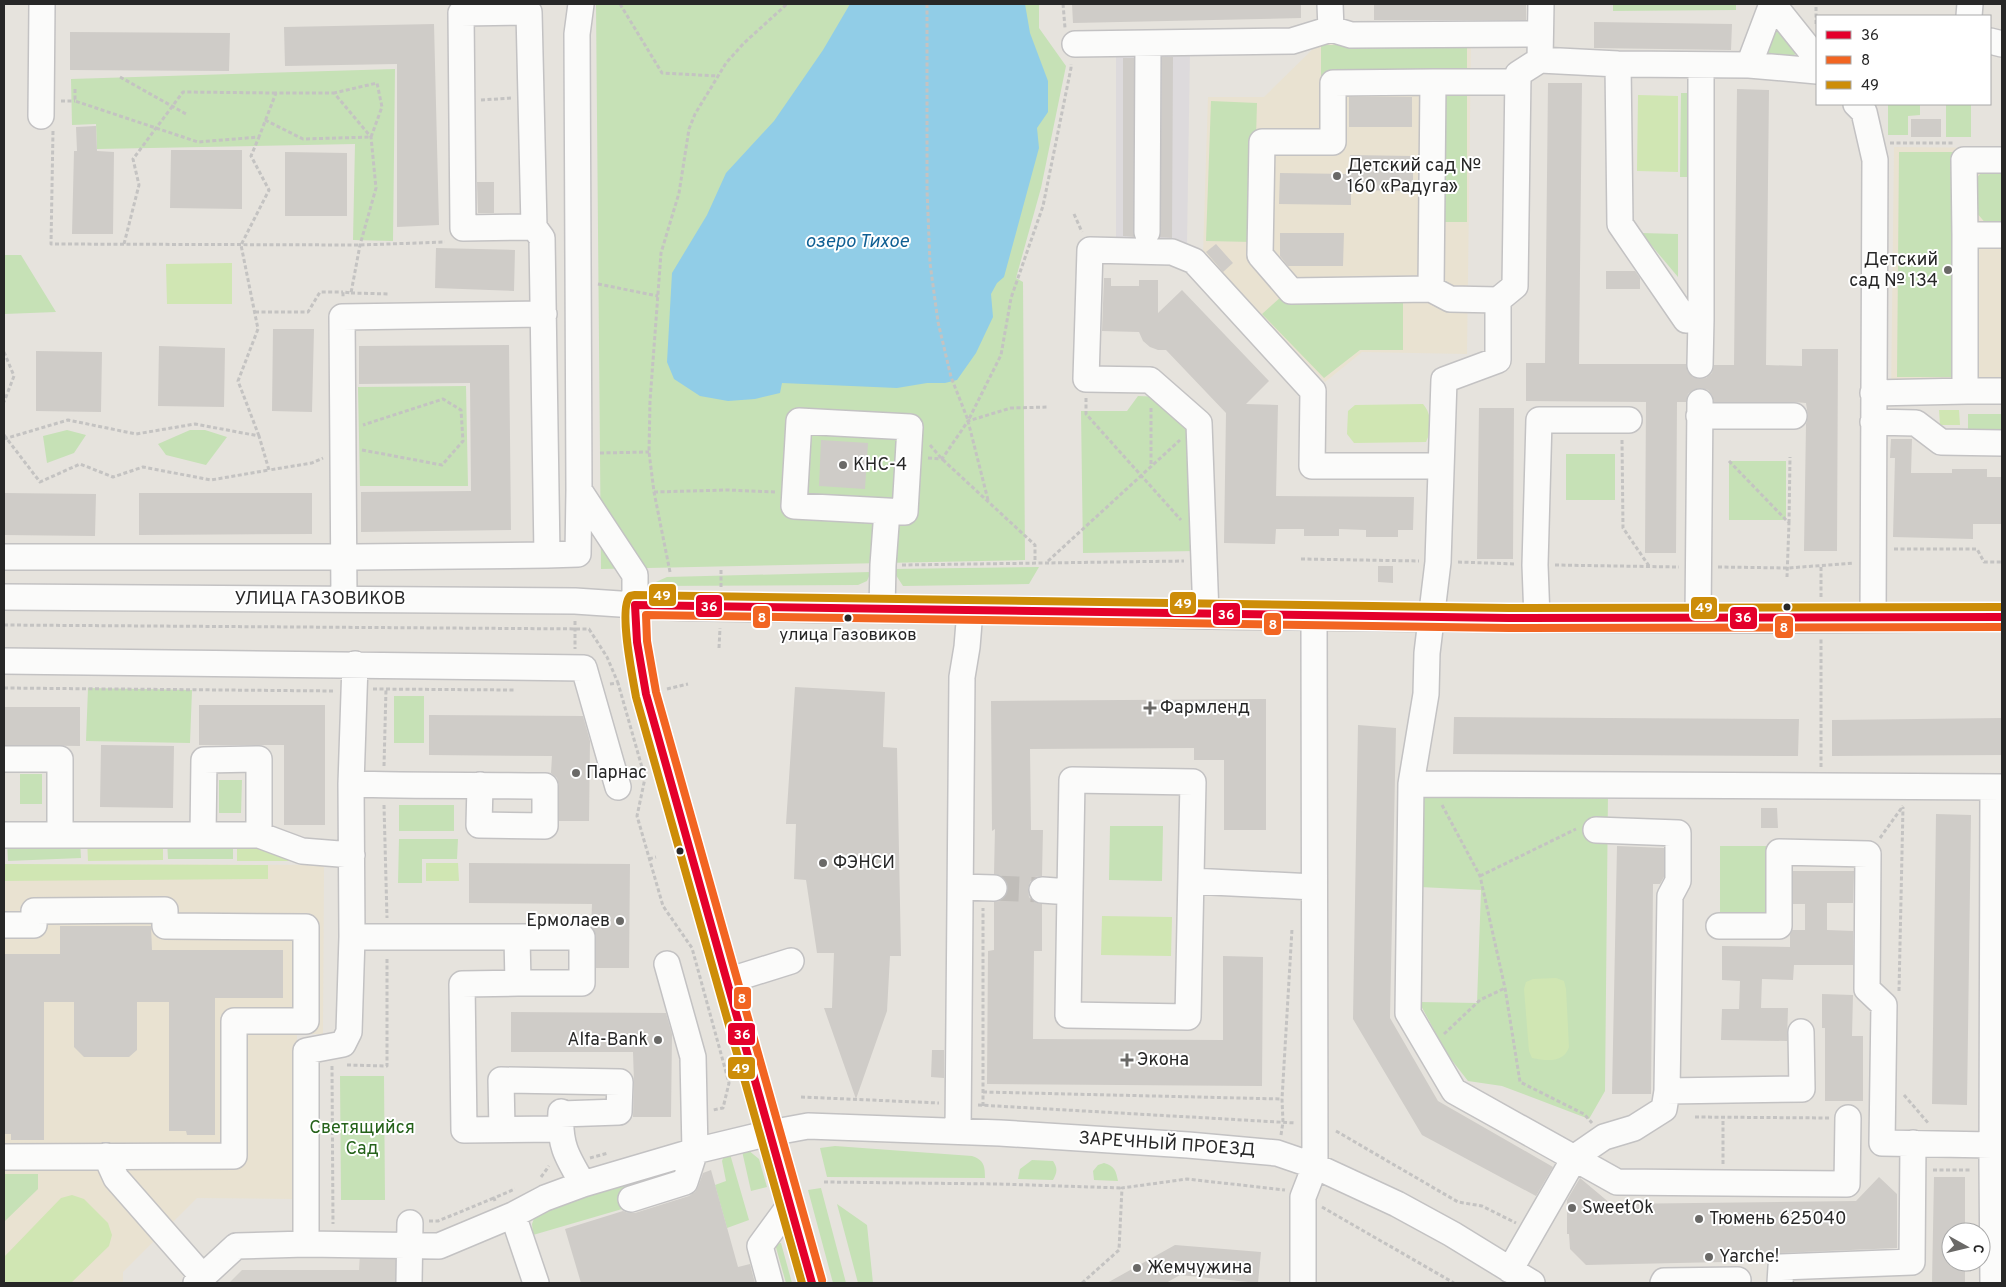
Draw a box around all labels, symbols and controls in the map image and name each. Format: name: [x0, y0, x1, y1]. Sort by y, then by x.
legend: [1816, 15, 1991, 105]
text: 36: [1861, 27, 1879, 46]
text: 8: [1861, 52, 1870, 71]
text: 49: [1861, 77, 1879, 96]
place label: Детский сад № 160 «Радуга»: [1347, 155, 1481, 199]
marker: Детский сад № 160 «Радуга»: [1331, 170, 1343, 182]
water label: озеро Тихое: [805, 230, 909, 254]
place label: Детский сад № 134: [1849, 249, 1938, 293]
marker: Детский сад № 134: [1942, 264, 1954, 276]
place label: КНС-4: [853, 454, 907, 477]
marker: КНС-4: [837, 459, 849, 471]
line badge: 49: [648, 583, 677, 607]
street label: УЛИЦА ГАЗОВИКОВ: [234, 588, 406, 611]
text: 49: [653, 588, 671, 605]
line badge: 49: [1169, 591, 1197, 615]
line badge: 36: [695, 594, 723, 618]
text: 49: [1174, 596, 1192, 613]
line badge: 49: [1690, 596, 1718, 620]
text: 36: [701, 599, 718, 616]
text: 49: [1695, 600, 1713, 617]
line badge: 36: [1212, 602, 1241, 626]
unlabelled marker: [1782, 602, 1792, 612]
line badge: 8: [752, 605, 771, 629]
line badge: 36: [1729, 606, 1758, 630]
text: 36: [1218, 607, 1235, 624]
text: 8: [758, 610, 766, 627]
text: 36: [1735, 610, 1752, 627]
line badge: 8: [1263, 612, 1282, 636]
marker: улица Газовиков: [843, 613, 853, 623]
line badge: 8: [1774, 615, 1794, 639]
text: 8: [1269, 617, 1277, 634]
text: 8: [1780, 620, 1788, 637]
place label: улица Газовиков: [779, 625, 917, 647]
place label: Фармленд: [1160, 697, 1250, 720]
marker: Фармленд: [1144, 702, 1156, 714]
place label: Парнас: [586, 762, 647, 785]
marker: Парнас: [570, 767, 582, 779]
unlabelled marker: [675, 846, 685, 856]
place label: ФЭНСИ: [833, 852, 895, 875]
marker: ФЭНСИ: [817, 857, 829, 869]
place label: Ермолаев: [526, 910, 610, 933]
marker: Ермолаев: [614, 915, 626, 927]
line badge: 8: [733, 986, 752, 1010]
text: 8: [738, 991, 746, 1008]
line badge: 36: [727, 1022, 756, 1046]
text: 36: [734, 1027, 751, 1044]
place label: Alfa-Bank: [567, 1029, 648, 1052]
marker: Alfa-Bank: [652, 1034, 664, 1046]
place label: Экона: [1137, 1049, 1189, 1072]
marker: Экона: [1121, 1054, 1133, 1066]
line badge: 49: [727, 1056, 756, 1080]
text: 49: [732, 1061, 750, 1078]
park label: Светящийся Сад: [309, 1117, 415, 1161]
street label: ЗАРЕЧНЫЙ ПРОЕЗД: [1078, 1125, 1256, 1163]
place label: SweetOk: [1582, 1197, 1654, 1220]
marker: SweetOk: [1566, 1202, 1578, 1214]
place label: Тюмень 625040: [1709, 1208, 1847, 1231]
marker: Тюмень 625040: [1693, 1213, 1705, 1225]
north arrow: [1941, 1222, 1991, 1272]
text: С: [1968, 1243, 1986, 1254]
place label: Yarche!: [1719, 1246, 1780, 1269]
marker: Yarche!: [1703, 1251, 1715, 1263]
place label: Жемчужина: [1147, 1257, 1252, 1280]
marker: Жемчужина: [1131, 1262, 1143, 1274]

